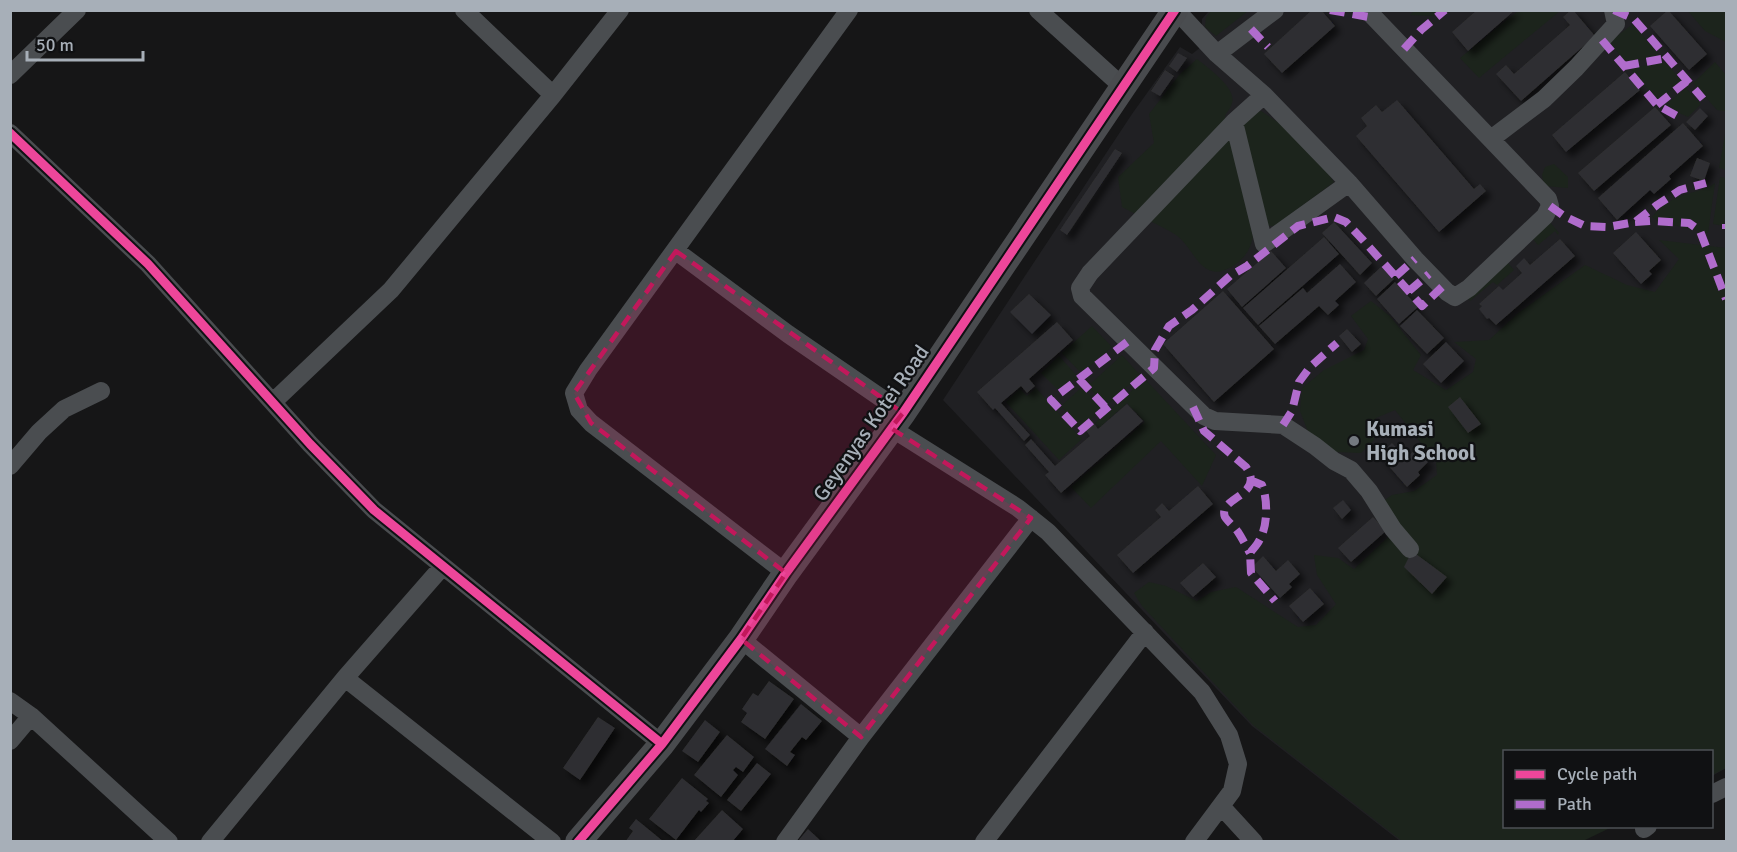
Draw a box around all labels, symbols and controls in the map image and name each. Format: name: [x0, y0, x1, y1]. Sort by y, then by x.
scale bar: [27, 24, 142, 62]
text: 50 m: [36, 34, 74, 56]
street label: Geyenyas Kotei Road: [807, 340, 935, 506]
place label: Kumasi High School: [1366, 416, 1476, 466]
marker: Kumasi High School: [1347, 434, 1361, 448]
legend: [1503, 750, 1713, 828]
text: Cycle path: [1557, 763, 1637, 785]
text: Path: [1557, 793, 1592, 815]

